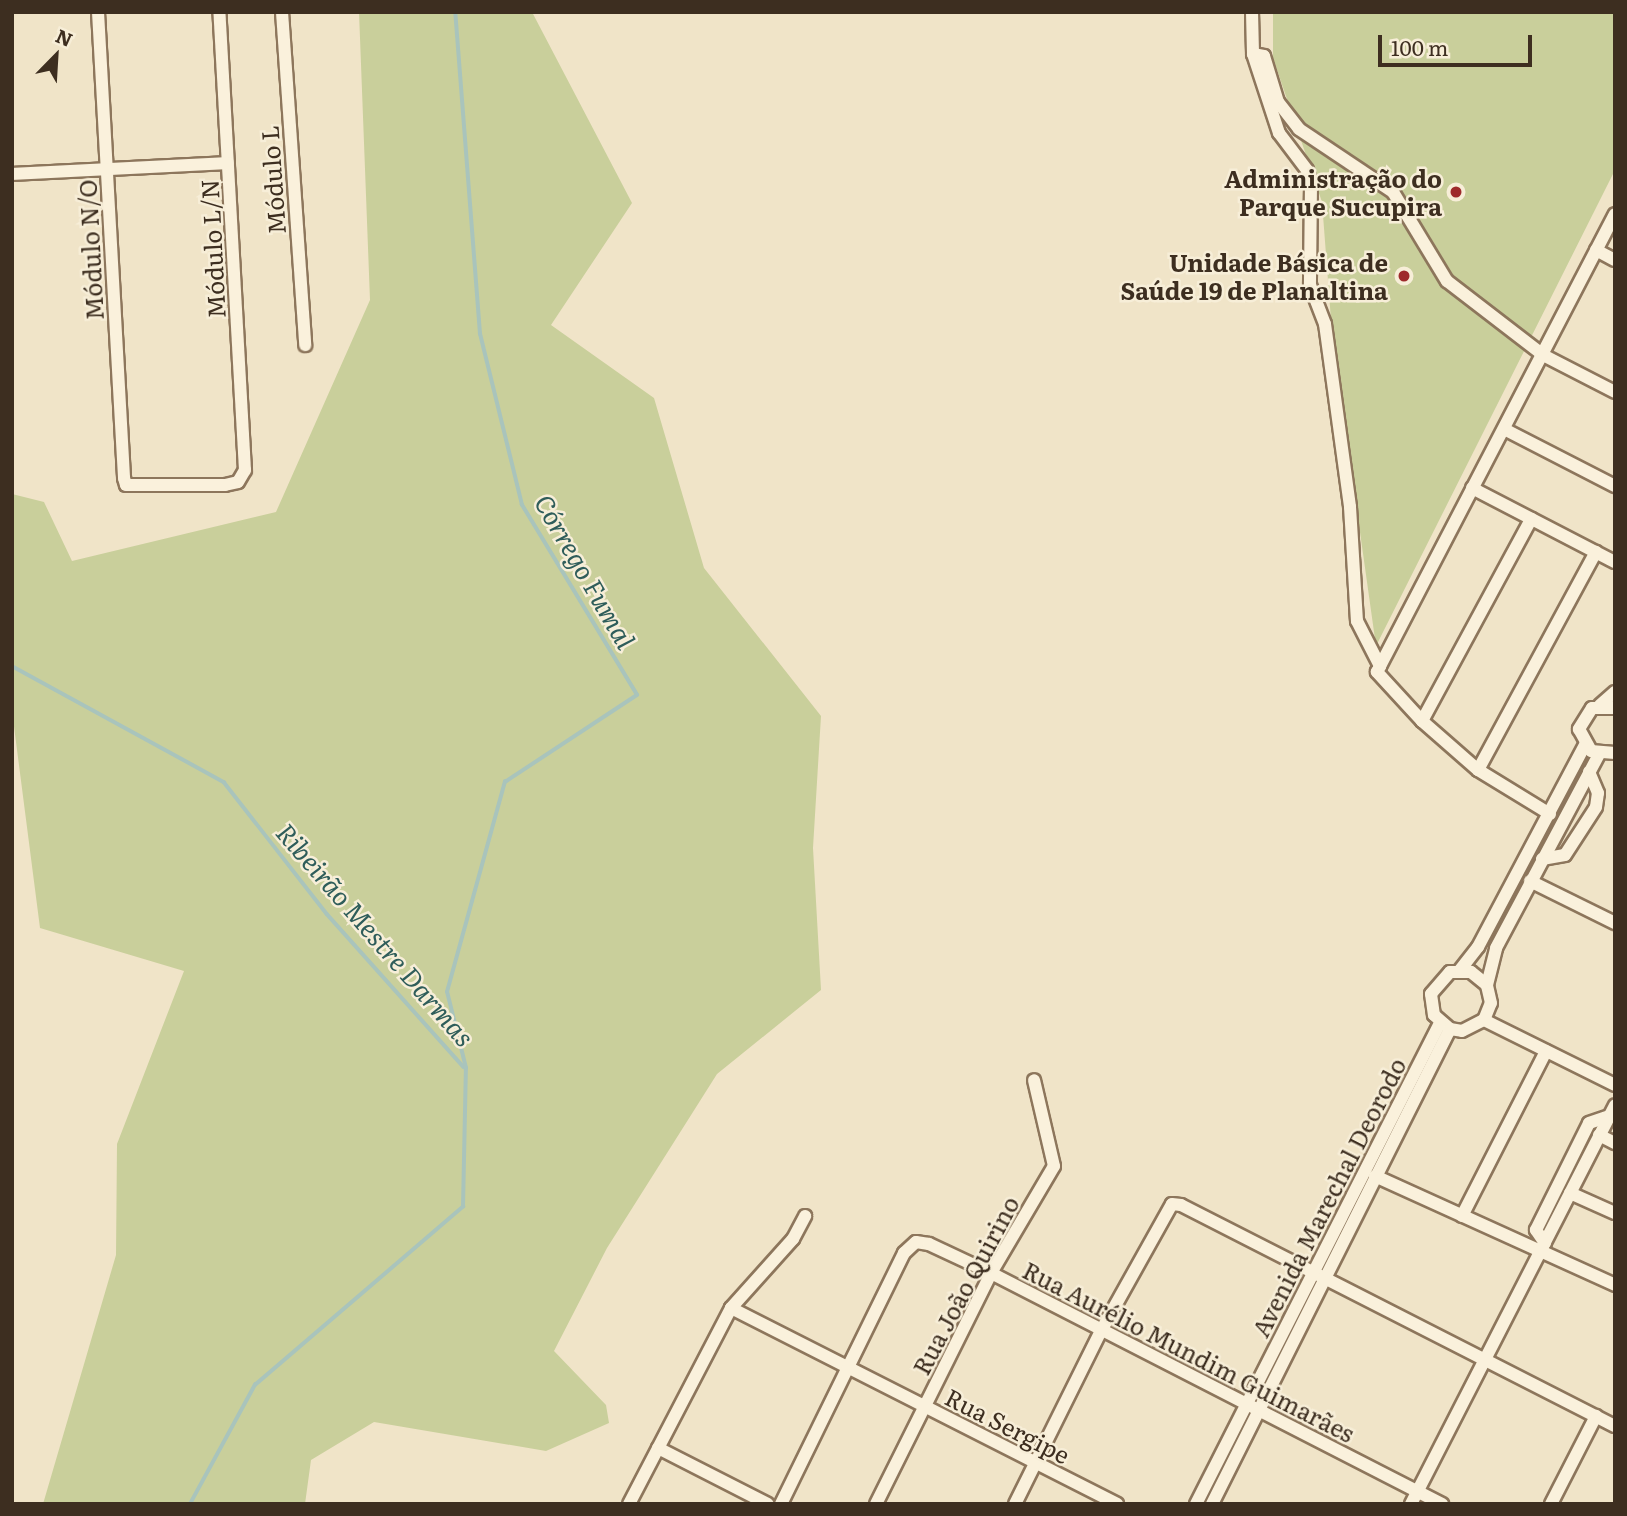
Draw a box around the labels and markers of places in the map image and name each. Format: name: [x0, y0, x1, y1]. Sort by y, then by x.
place label: Administração do Parque Sucupira: [1224, 164, 1442, 220]
marker: Administração do Parque Sucupira: [1448, 184, 1464, 200]
place label: Unidade Básica de Saúde 19 de Planaltina: [1121, 248, 1388, 304]
marker: Unidade Básica de Saúde 19 de Planaltina: [1394, 266, 1414, 286]

